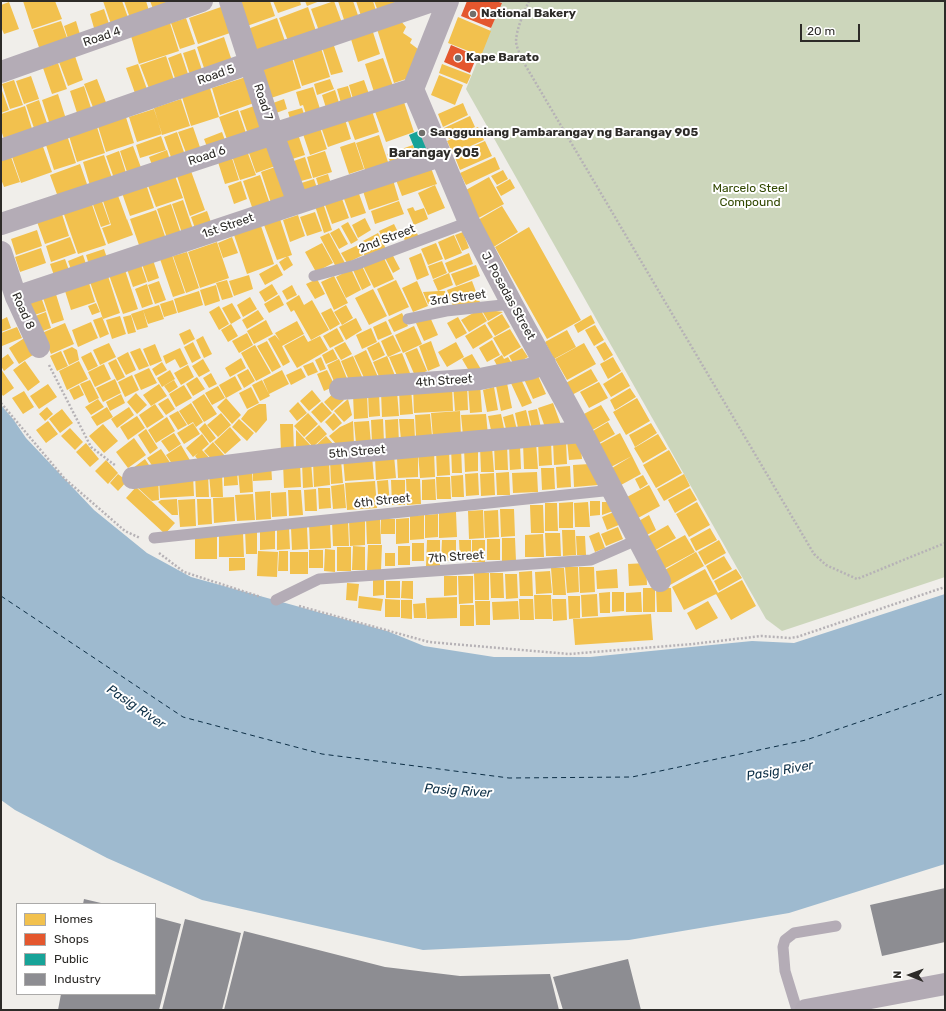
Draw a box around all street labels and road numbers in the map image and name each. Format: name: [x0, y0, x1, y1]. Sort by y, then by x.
street label: Road 4: [81, 24, 123, 50]
street label: Road 5: [195, 62, 237, 88]
street label: Road 7: [250, 82, 276, 122]
street label: Road 6: [186, 143, 228, 169]
street label: 1st Street: [200, 210, 256, 242]
street label: 2nd Street: [357, 222, 417, 256]
street label: J. Posadas Street: [478, 250, 538, 342]
street label: 3rd Street: [429, 287, 487, 309]
street label: Road 8: [8, 290, 38, 332]
street label: 4th Street: [415, 372, 473, 390]
street label: 5th Street: [328, 442, 386, 462]
street label: 6th Street: [353, 491, 411, 511]
street label: 7th Street: [428, 548, 484, 566]

